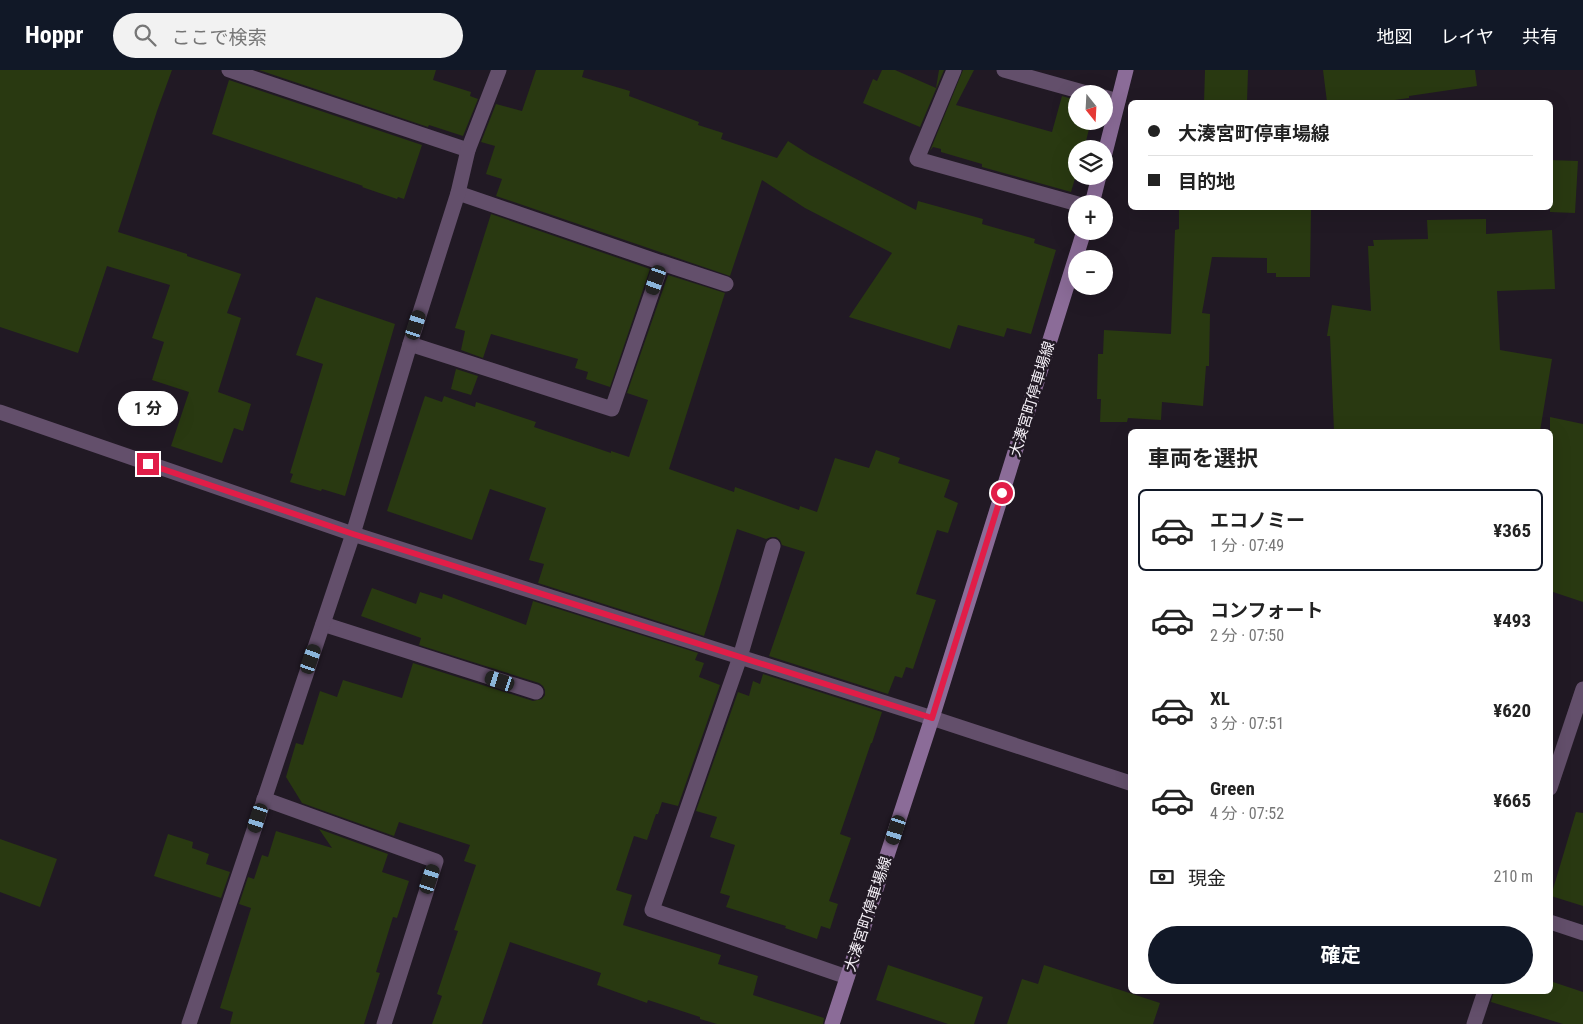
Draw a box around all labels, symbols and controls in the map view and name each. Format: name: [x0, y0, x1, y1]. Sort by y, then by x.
search box: [113, 13, 463, 58]
text: Hoppr: [25, 21, 83, 49]
icon: search: [131, 21, 159, 49]
text: ここで検索: [171, 26, 266, 49]
text: 地図: [1377, 26, 1413, 47]
text: レイヤ: [1441, 26, 1494, 47]
text: 共有: [1522, 26, 1558, 47]
north arrow: [1068, 85, 1112, 130]
map controls: [1068, 85, 1113, 295]
text: 大湊宮町停車場線: [1178, 122, 1330, 145]
button: layers: [1068, 140, 1113, 185]
text: 目的地: [1178, 170, 1235, 193]
button: +: [1068, 195, 1113, 240]
button: −: [1068, 250, 1113, 295]
car: [644, 263, 667, 297]
car: [404, 308, 427, 342]
street label: 大湊宮町停車場線: [1006, 339, 1058, 459]
callout: 1 分: [118, 392, 178, 426]
text: 1 分: [134, 399, 162, 418]
text: 車両を選択: [1148, 446, 1258, 471]
route end: [137, 453, 159, 475]
route start: [991, 482, 1013, 504]
icon: car: [1150, 508, 1195, 553]
text: エコノミー: [1210, 509, 1305, 532]
text: ¥365: [1493, 519, 1531, 542]
text: 1 分 · 07:49: [1210, 536, 1284, 555]
icon: car: [1150, 598, 1195, 643]
text: コンフォート: [1210, 599, 1323, 622]
text: ¥493: [1493, 609, 1531, 632]
text: 2 分 · 07:50: [1210, 626, 1284, 645]
car: [299, 642, 322, 676]
car: [483, 669, 516, 693]
text: XL: [1210, 687, 1230, 710]
icon: car: [1150, 688, 1195, 733]
text: ¥620: [1493, 699, 1531, 722]
text: 3 分 · 07:51: [1210, 714, 1284, 733]
text: Green: [1210, 777, 1255, 800]
icon: car: [1150, 778, 1195, 823]
text: ¥665: [1493, 789, 1531, 812]
car: [246, 801, 269, 835]
text: 4 分 · 07:52: [1210, 804, 1284, 823]
car: [884, 813, 907, 847]
street label: 大湊宮町停車場線: [841, 854, 895, 974]
car: [418, 862, 441, 896]
icon: cash: [1148, 863, 1176, 891]
text: 現金: [1188, 867, 1226, 890]
text: 210 m: [1494, 867, 1533, 886]
button: 確定: [1148, 926, 1533, 984]

